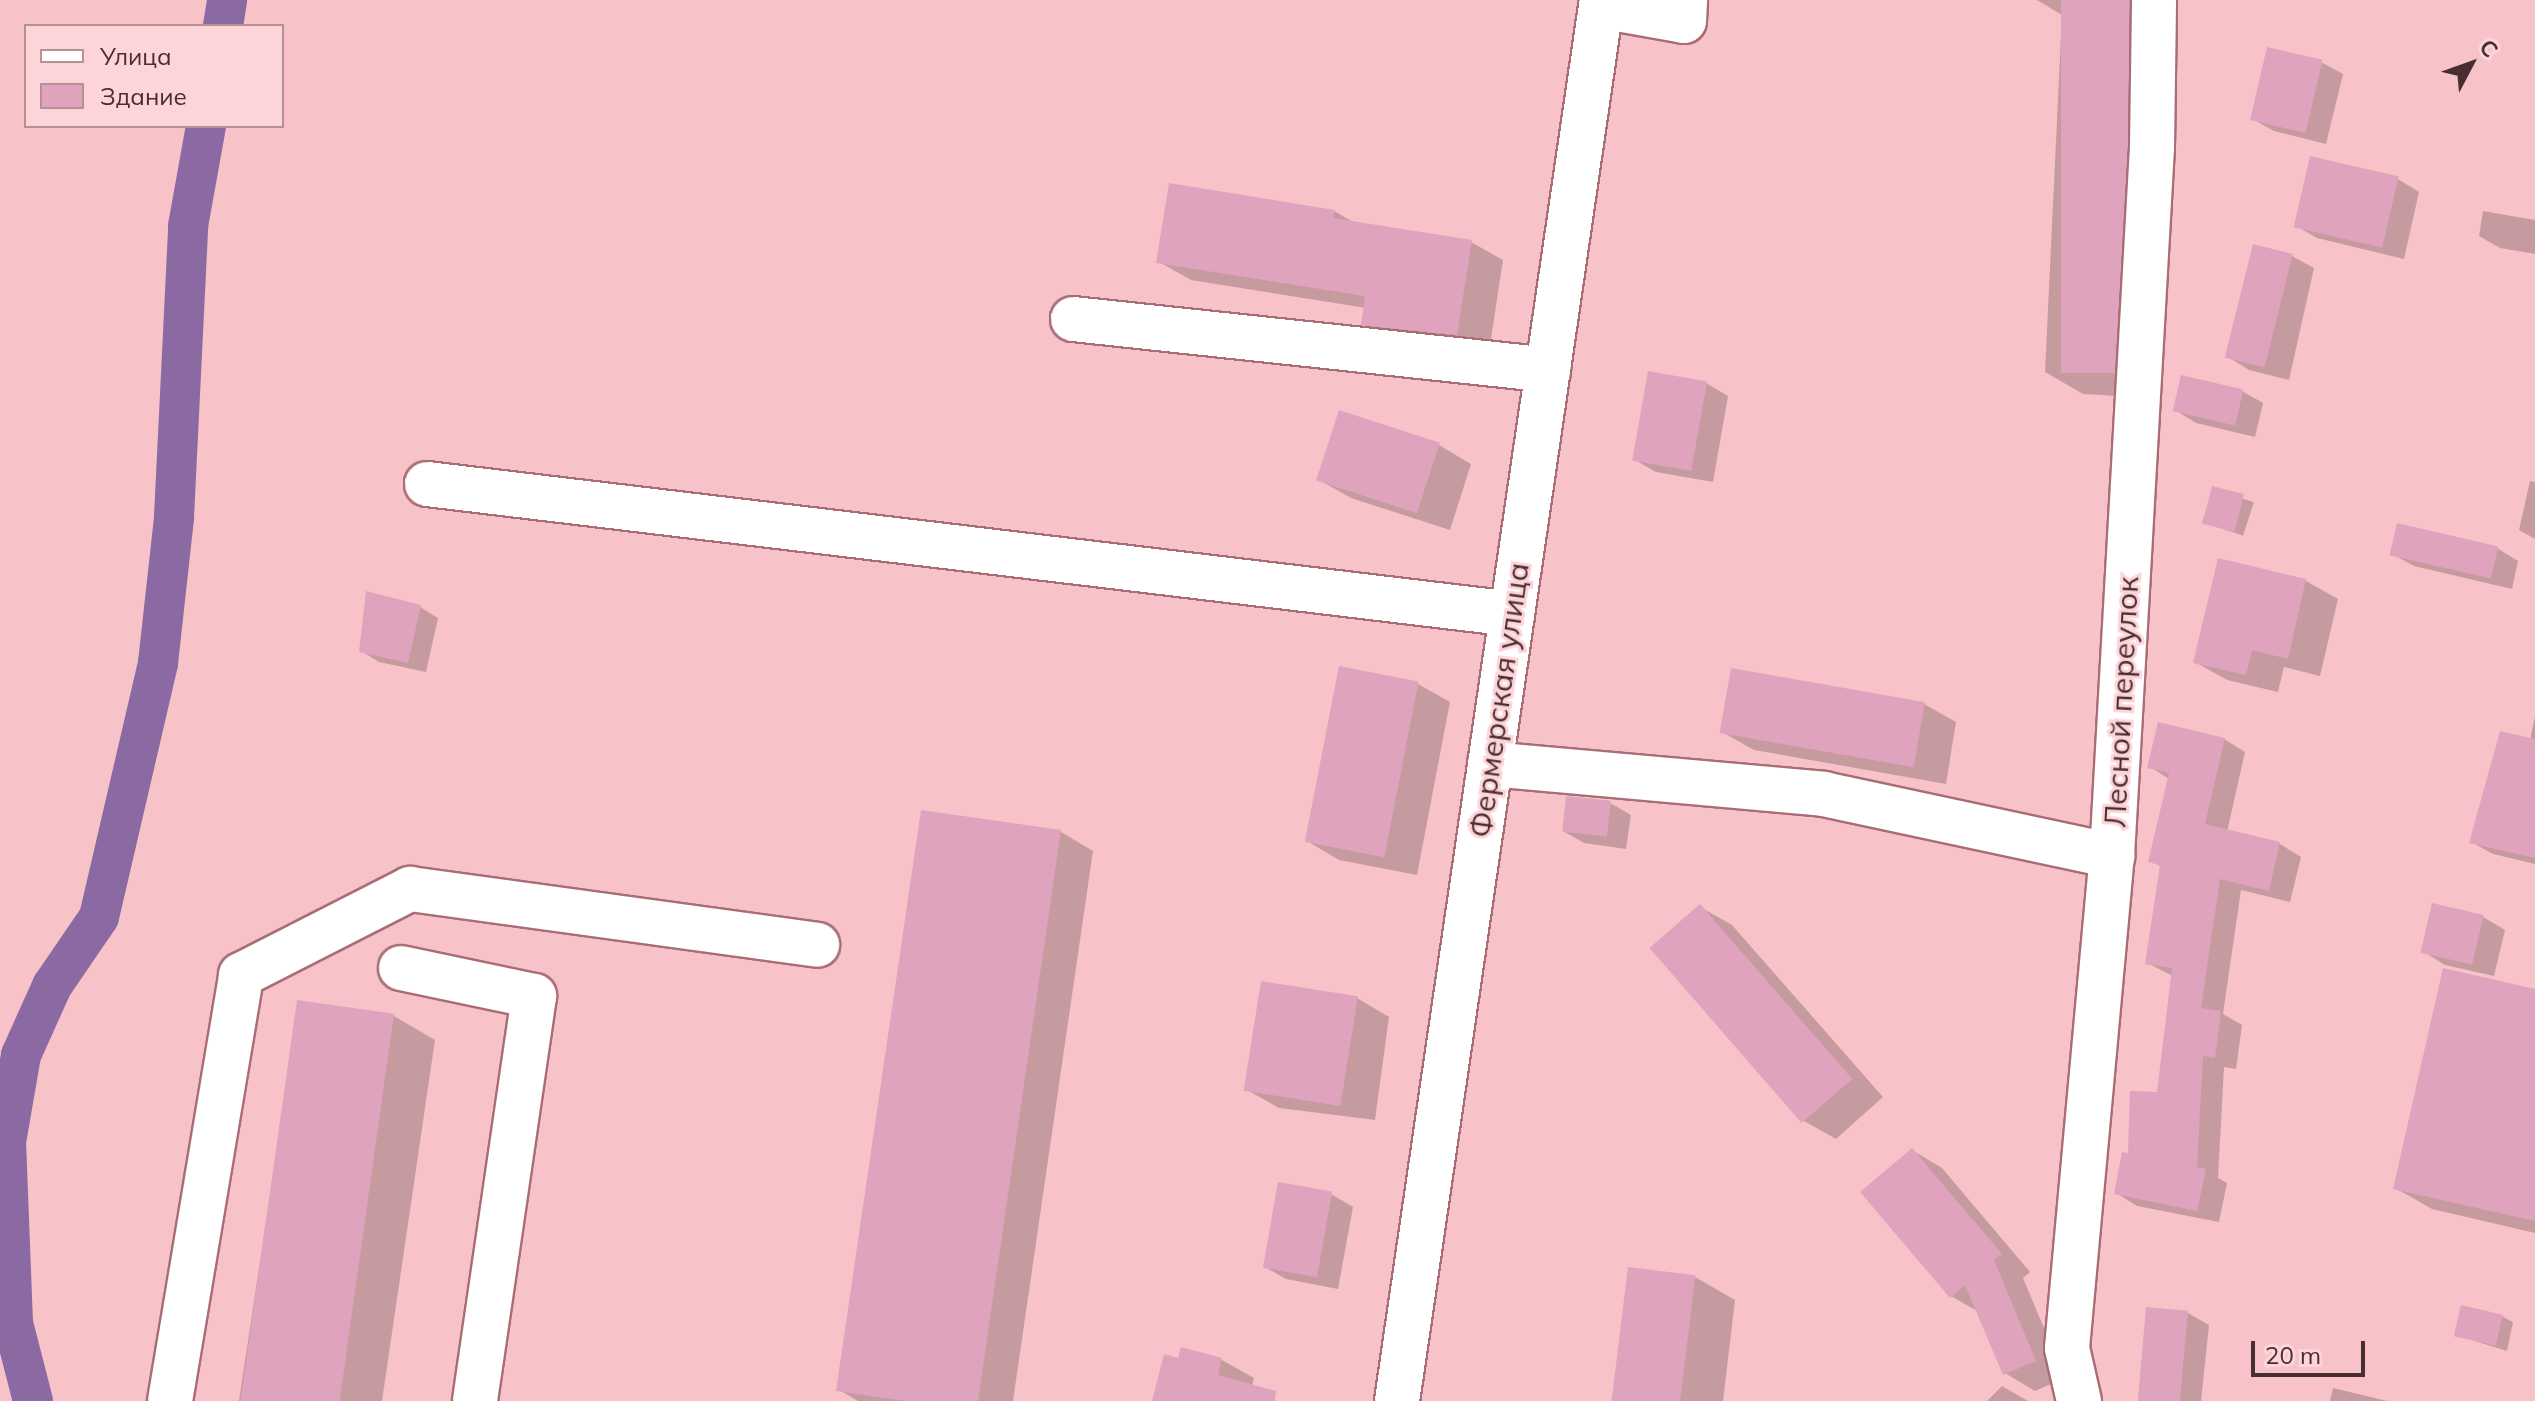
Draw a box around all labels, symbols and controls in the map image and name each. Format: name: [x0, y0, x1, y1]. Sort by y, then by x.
legend: [24, 24, 284, 128]
north arrow: [2431, 24, 2511, 104]
text: С: [2474, 33, 2505, 63]
text: Улица: [100, 41, 172, 71]
text: Здание: [100, 81, 187, 111]
street label: Фермерская улица: [1462, 560, 1536, 840]
street label: Лесной переулок: [2096, 576, 2146, 828]
scale bar: [2255, 1325, 2369, 1375]
text: 20 m: [2265, 1340, 2321, 1370]

